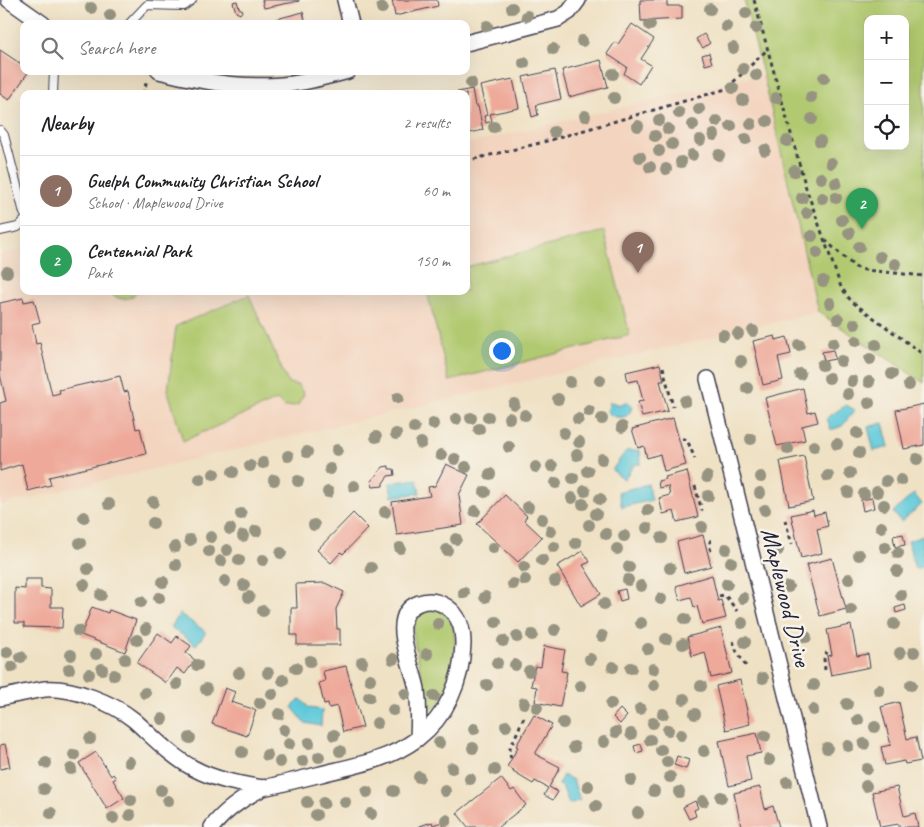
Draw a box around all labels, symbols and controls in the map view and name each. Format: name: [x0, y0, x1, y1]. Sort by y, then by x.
map controls: [864, 15, 909, 150]
button: +: [864, 15, 909, 60]
search box: [20, 20, 470, 75]
icon: search: [38, 34, 66, 62]
text: Search here: [78, 36, 155, 60]
button: −: [864, 60, 909, 105]
button: locate: [864, 105, 909, 150]
text: Nearby: [40, 110, 93, 136]
text: 2 results: [403, 113, 450, 133]
text: Guelph Community Christian School: [87, 169, 318, 193]
text: 1: [52, 181, 60, 201]
text: 60 m: [423, 181, 450, 201]
pin: 2: [846, 188, 878, 229]
text: School · Maplewood Drive: [87, 193, 223, 213]
pin: 1: [622, 232, 654, 273]
text: Centennial Park: [87, 239, 191, 263]
text: 2: [52, 251, 60, 271]
text: 150 m: [416, 251, 450, 271]
text: Park: [87, 263, 112, 283]
your location: [489, 338, 515, 364]
street label: Maplewood Drive: [753, 524, 819, 671]

